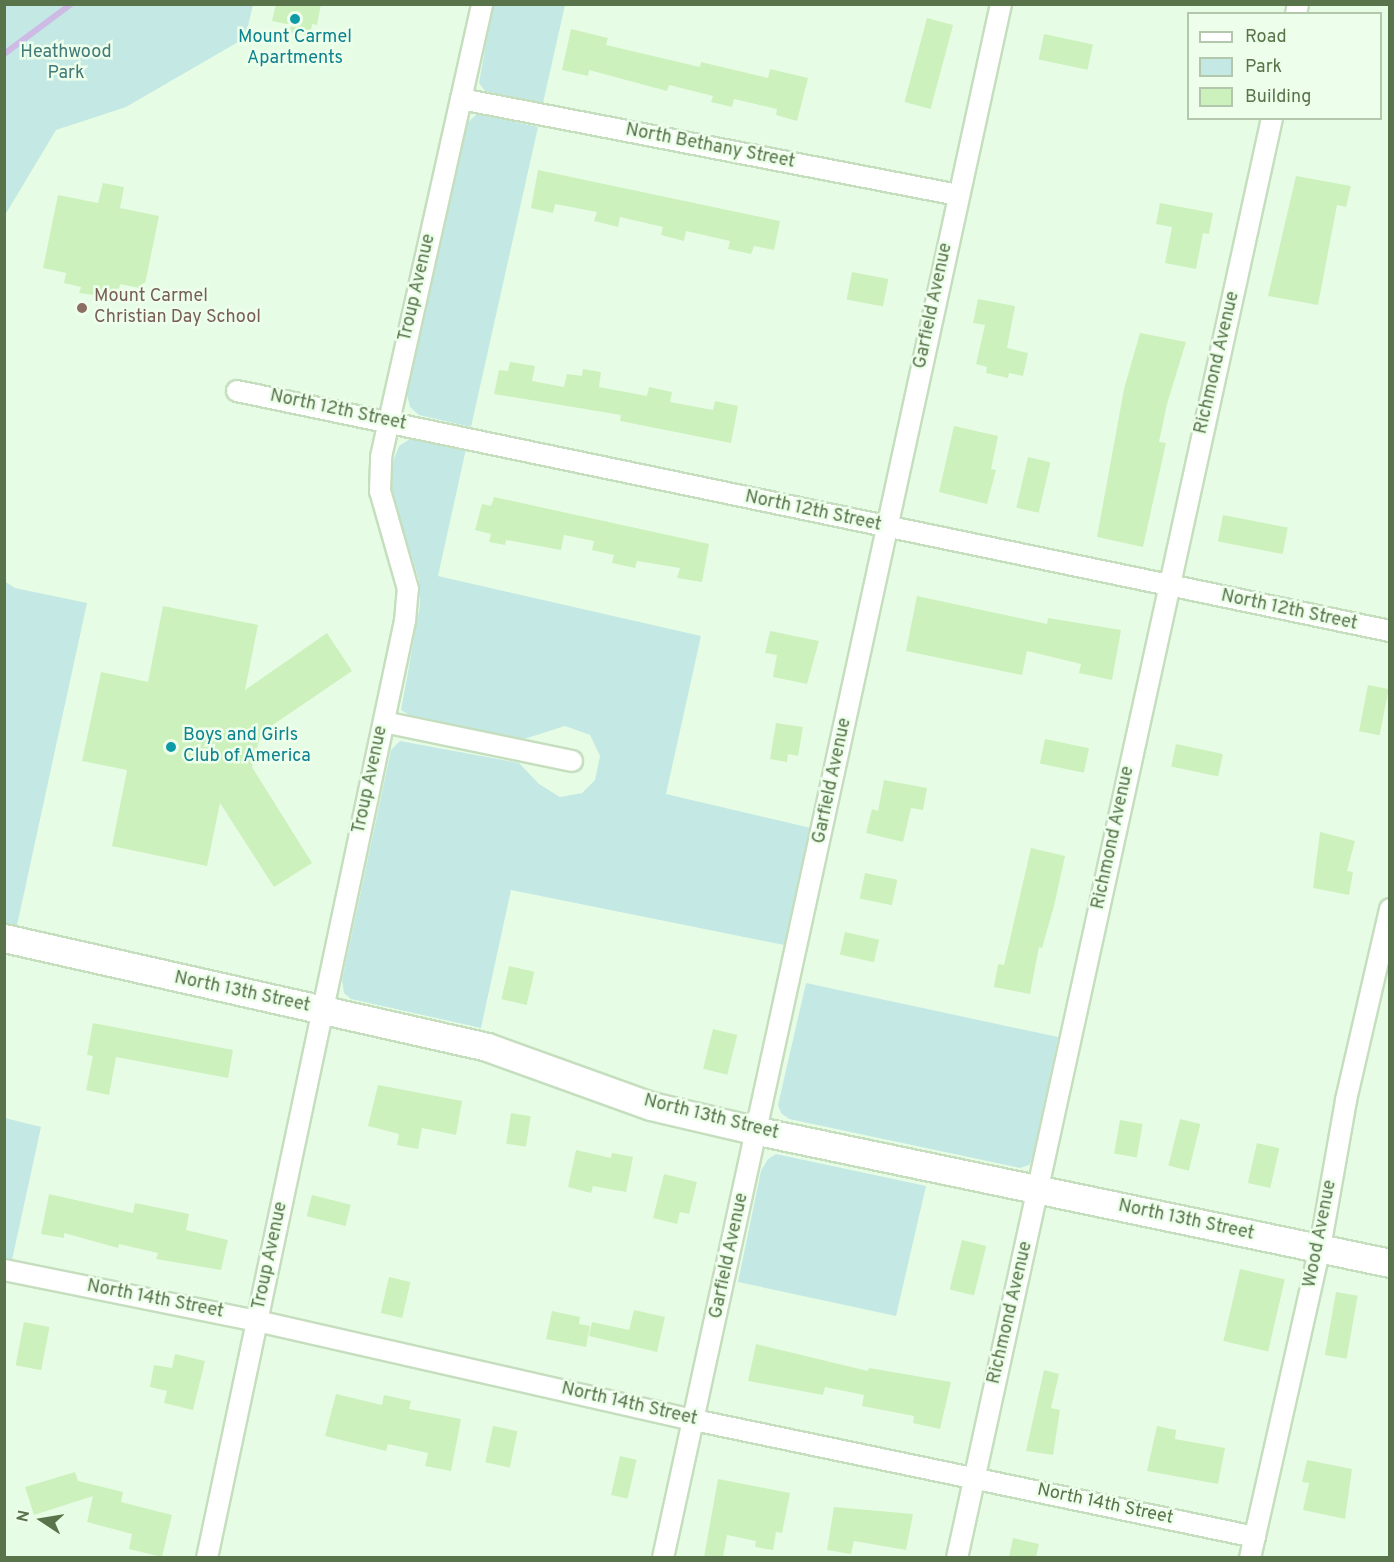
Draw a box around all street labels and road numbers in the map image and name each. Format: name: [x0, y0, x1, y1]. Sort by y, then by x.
street label: North Bethany Street: [623, 120, 797, 174]
street label: Troup Avenue: [395, 232, 441, 344]
street label: Garfield Avenue: [910, 241, 958, 371]
street label: Richmond Avenue: [1191, 289, 1245, 437]
street label: North 12th Street: [268, 386, 408, 436]
street label: North 12th Street: [743, 487, 883, 537]
street label: North 12th Street: [1219, 586, 1359, 636]
street label: Garfield Avenue: [809, 716, 857, 846]
street label: Troup Avenue: [349, 724, 393, 836]
street label: Richmond Avenue: [1088, 764, 1140, 912]
street label: North 13th Street: [172, 968, 312, 1018]
street label: North 13th Street: [641, 1091, 781, 1145]
street label: Wood Avenue: [1300, 1178, 1342, 1290]
street label: Garfield Avenue: [706, 1191, 754, 1321]
street label: North 13th Street: [1116, 1196, 1256, 1246]
street label: Troup Avenue: [249, 1200, 293, 1312]
street label: Richmond Avenue: [984, 1239, 1038, 1387]
street label: North 14th Street: [85, 1276, 225, 1324]
street label: North 14th Street: [559, 1379, 699, 1431]
street label: North 14th Street: [1035, 1480, 1175, 1530]

